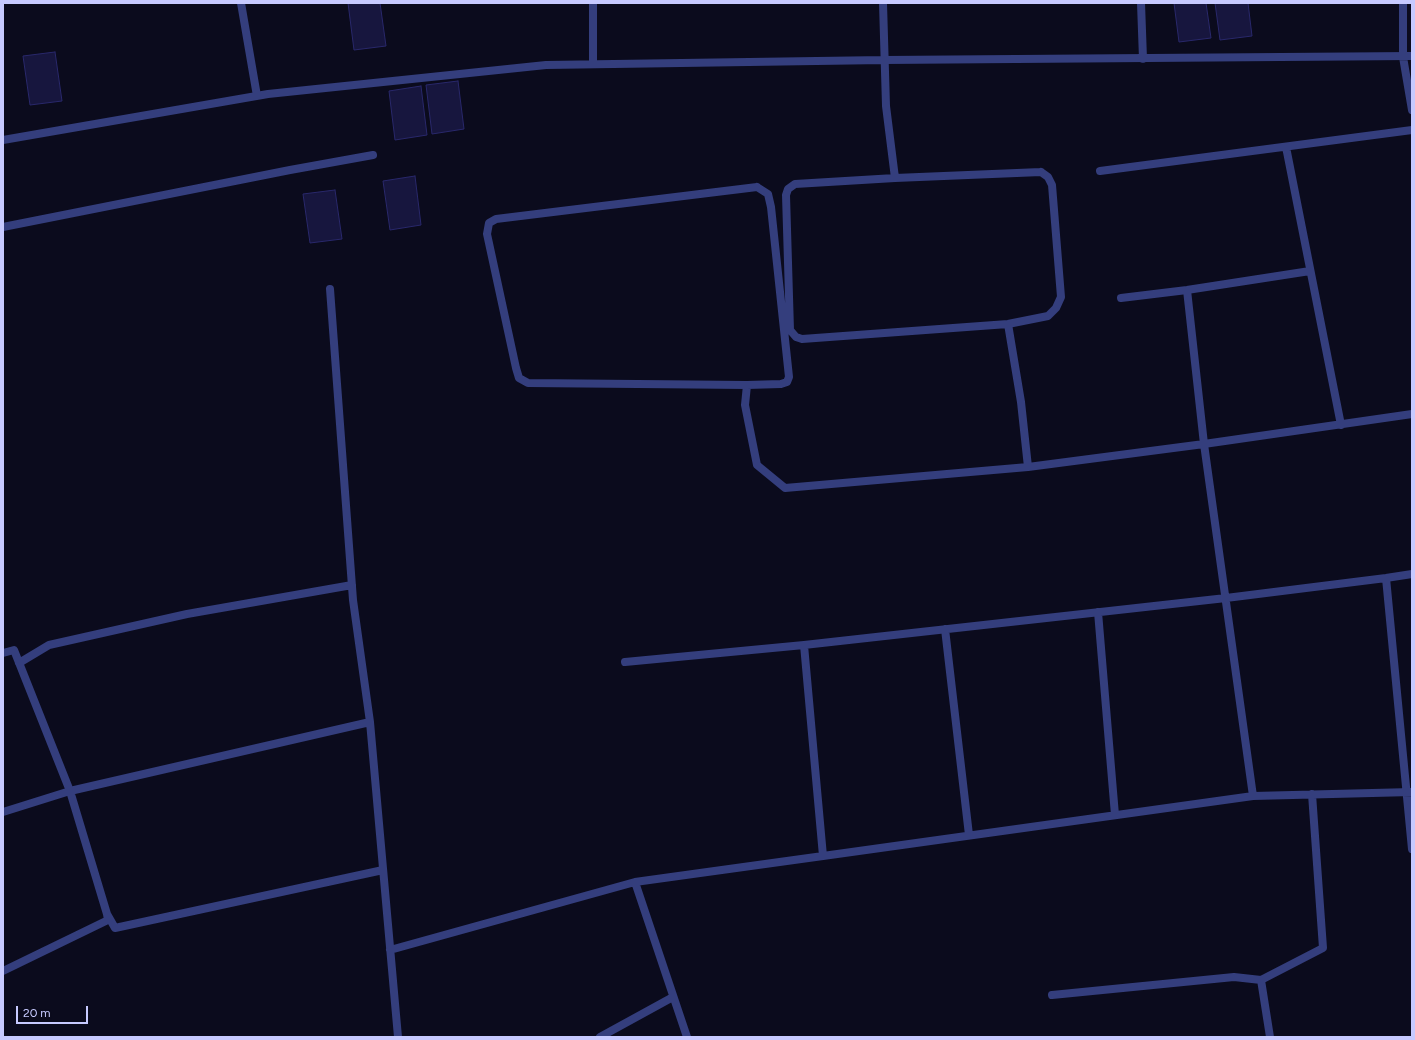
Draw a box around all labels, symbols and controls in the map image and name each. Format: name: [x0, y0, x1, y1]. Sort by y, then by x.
scale bar: [18, 998, 90, 1024]
text: 20 m: [23, 1006, 51, 1020]

